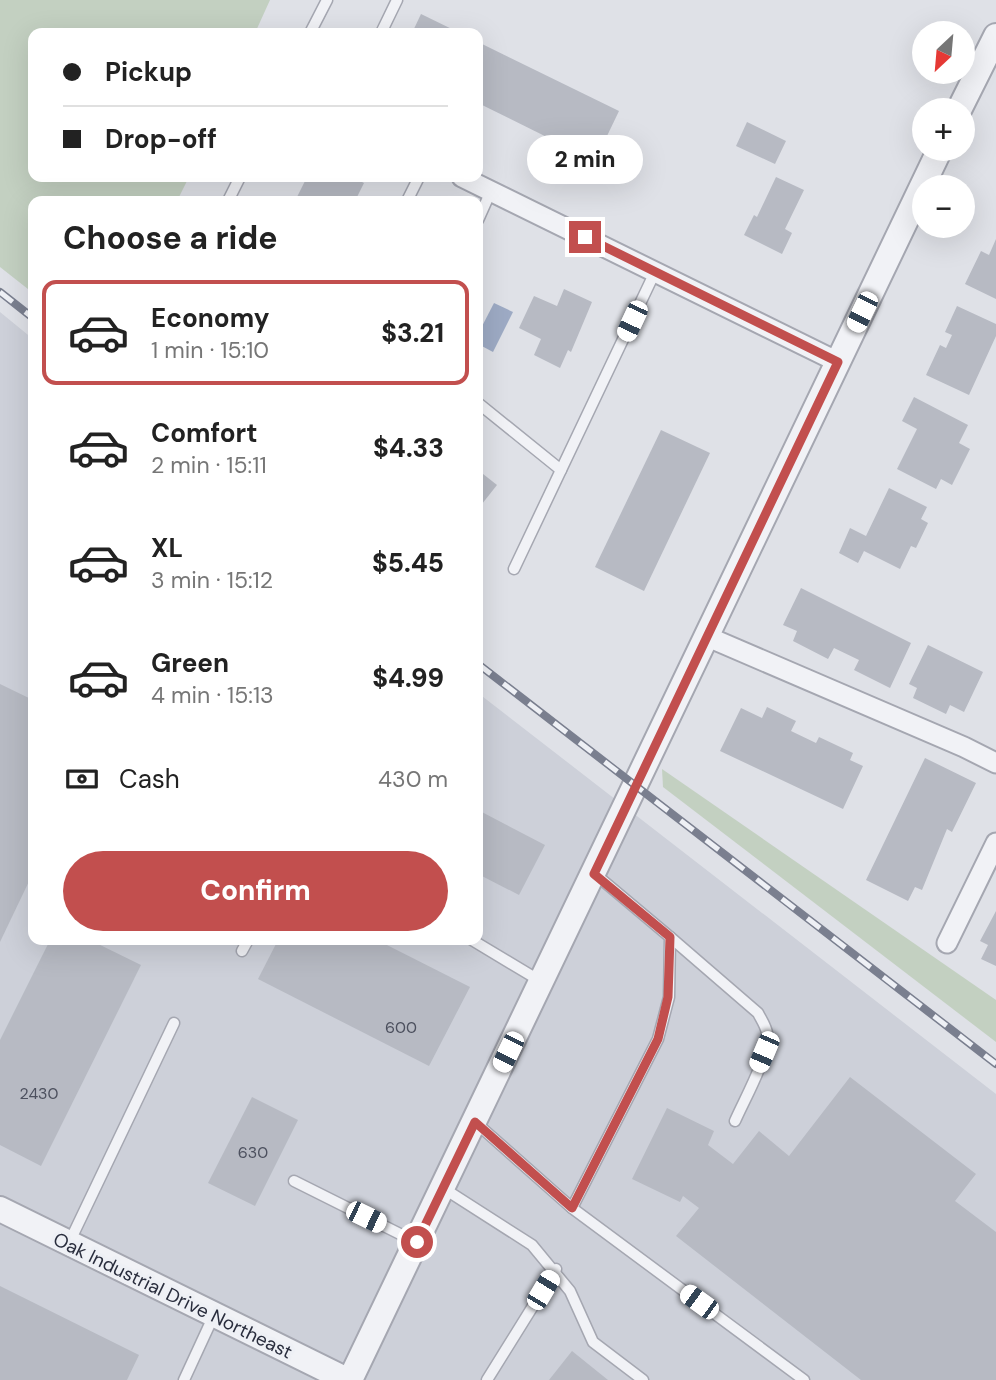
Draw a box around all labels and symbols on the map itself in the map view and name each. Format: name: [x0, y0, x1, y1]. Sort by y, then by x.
north arrow: [912, 21, 975, 84]
callout: 2 min: [527, 135, 643, 184]
route end: [569, 221, 601, 253]
car: [844, 289, 881, 335]
car: [614, 298, 651, 344]
house number: 600: [385, 1017, 417, 1038]
car: [490, 1029, 527, 1075]
car: [747, 1029, 782, 1075]
house number: 2430: [19, 1083, 59, 1104]
house number: 630: [238, 1142, 268, 1163]
car: [343, 1198, 390, 1236]
route start: [401, 1226, 433, 1258]
street label: Oak Industrial Drive Northeast: [49, 1227, 297, 1364]
car: [524, 1267, 563, 1313]
car: [676, 1281, 723, 1323]

